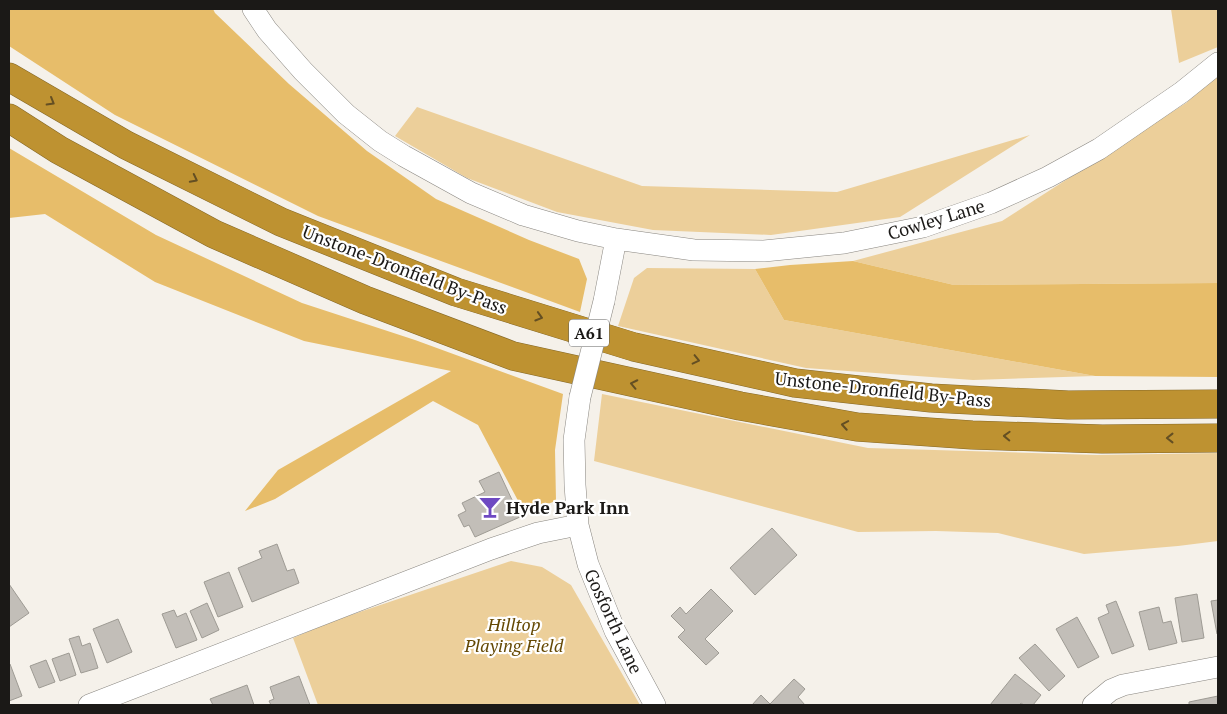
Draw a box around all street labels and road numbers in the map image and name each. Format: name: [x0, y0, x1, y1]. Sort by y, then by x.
street label: Cowley Lane: [885, 193, 987, 245]
street label: Unstone-Dronfield By-Pass: [299, 219, 511, 319]
road number: A61: [569, 319, 609, 346]
street label: Unstone-Dronfield By-Pass: [774, 366, 992, 412]
street label: Gosforth Lane: [579, 565, 649, 677]

